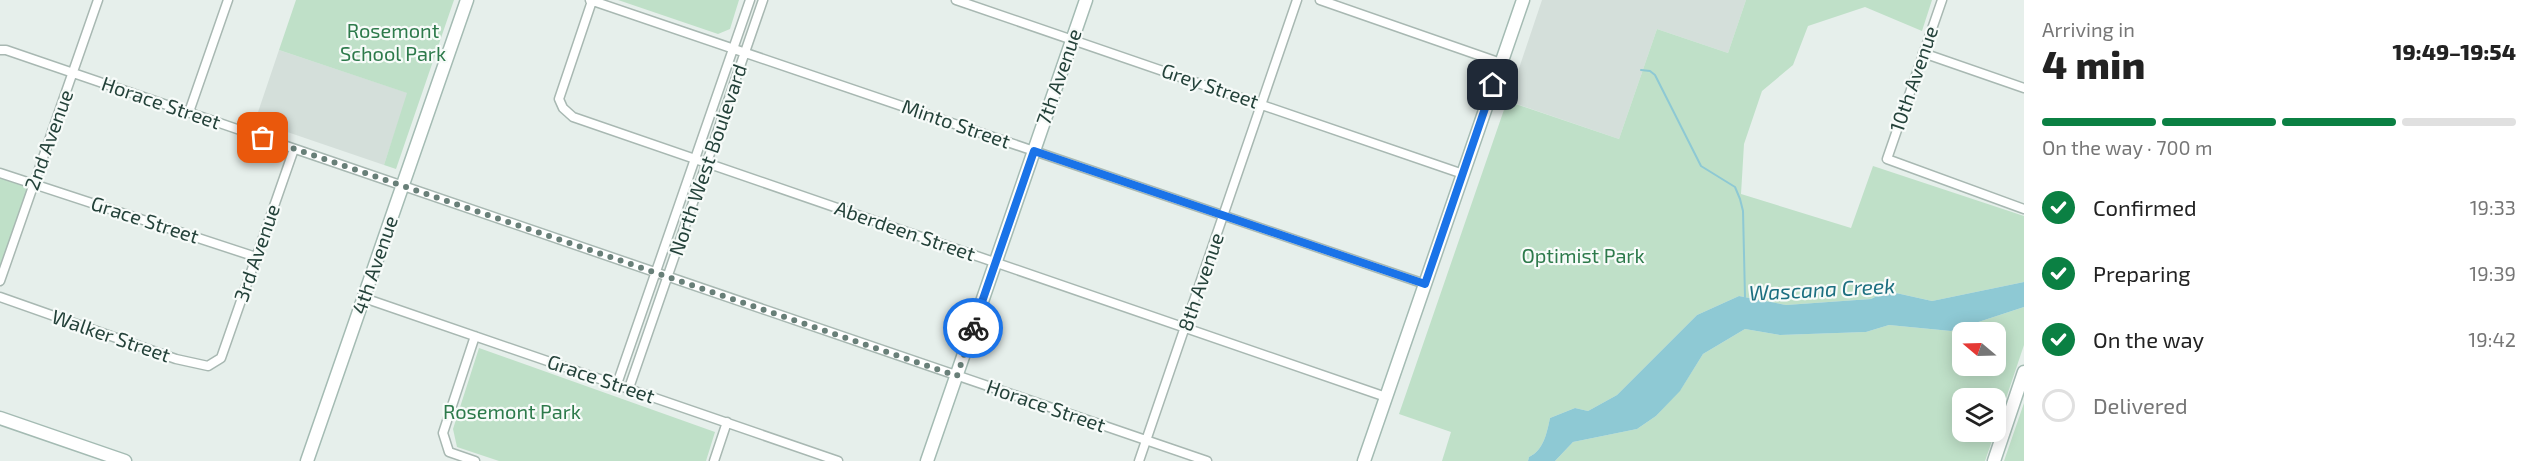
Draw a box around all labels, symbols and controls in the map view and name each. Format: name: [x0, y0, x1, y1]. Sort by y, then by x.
text: Arriving in: [2042, 17, 2135, 41]
park label: Rosemont School Park: [340, 18, 446, 65]
street label: 10th Avenue: [1884, 23, 1942, 135]
street label: 7th Avenue: [1030, 25, 1086, 128]
text: 19:49–19:54: [2393, 38, 2516, 64]
text: 4 min: [2042, 40, 2145, 87]
street label: Grey Street: [1159, 57, 1262, 113]
pin: [1467, 59, 1518, 110]
street label: North West Boulevard: [663, 61, 751, 259]
icon: home: [1476, 68, 1509, 101]
street label: Horace Street: [99, 71, 224, 134]
street label: 2nd Avenue: [19, 86, 77, 193]
street label: Minto Street: [899, 93, 1014, 153]
pin: [237, 112, 288, 163]
icon: bag: [246, 121, 279, 154]
text: On the way · 700 m: [2042, 135, 2213, 159]
street label: Grace Street: [88, 190, 203, 248]
icon: check: [2042, 191, 2075, 224]
text: Confirmed: [2093, 194, 2197, 220]
street label: Aberdeen Street: [832, 195, 979, 265]
text: 19:33: [2470, 195, 2516, 219]
street label: 3rd Avenue: [228, 201, 284, 305]
street label: 4th Avenue: [346, 212, 402, 317]
street label: 8th Avenue: [1172, 229, 1228, 334]
park label: Optimist Park: [1521, 243, 1645, 267]
icon: check: [2042, 257, 2075, 290]
text: Preparing: [2093, 260, 2191, 286]
text: 19:39: [2469, 261, 2516, 285]
water label: Wascana Creek: [1748, 272, 1896, 305]
courier: [943, 298, 1003, 358]
street label: Walker Street: [49, 304, 174, 367]
icon: bike: [957, 312, 990, 345]
north arrow: [1952, 322, 2006, 376]
map controls: [1952, 322, 2006, 442]
icon: check: [2042, 323, 2075, 356]
text: On the way: [2093, 326, 2204, 352]
text: 19:42: [2468, 327, 2516, 351]
street label: Grace Street: [544, 348, 659, 408]
street label: Horace Street: [984, 374, 1109, 437]
button: layers: [1952, 388, 2006, 442]
text: Delivered: [2093, 392, 2188, 418]
park label: Rosemont Park: [443, 399, 581, 423]

